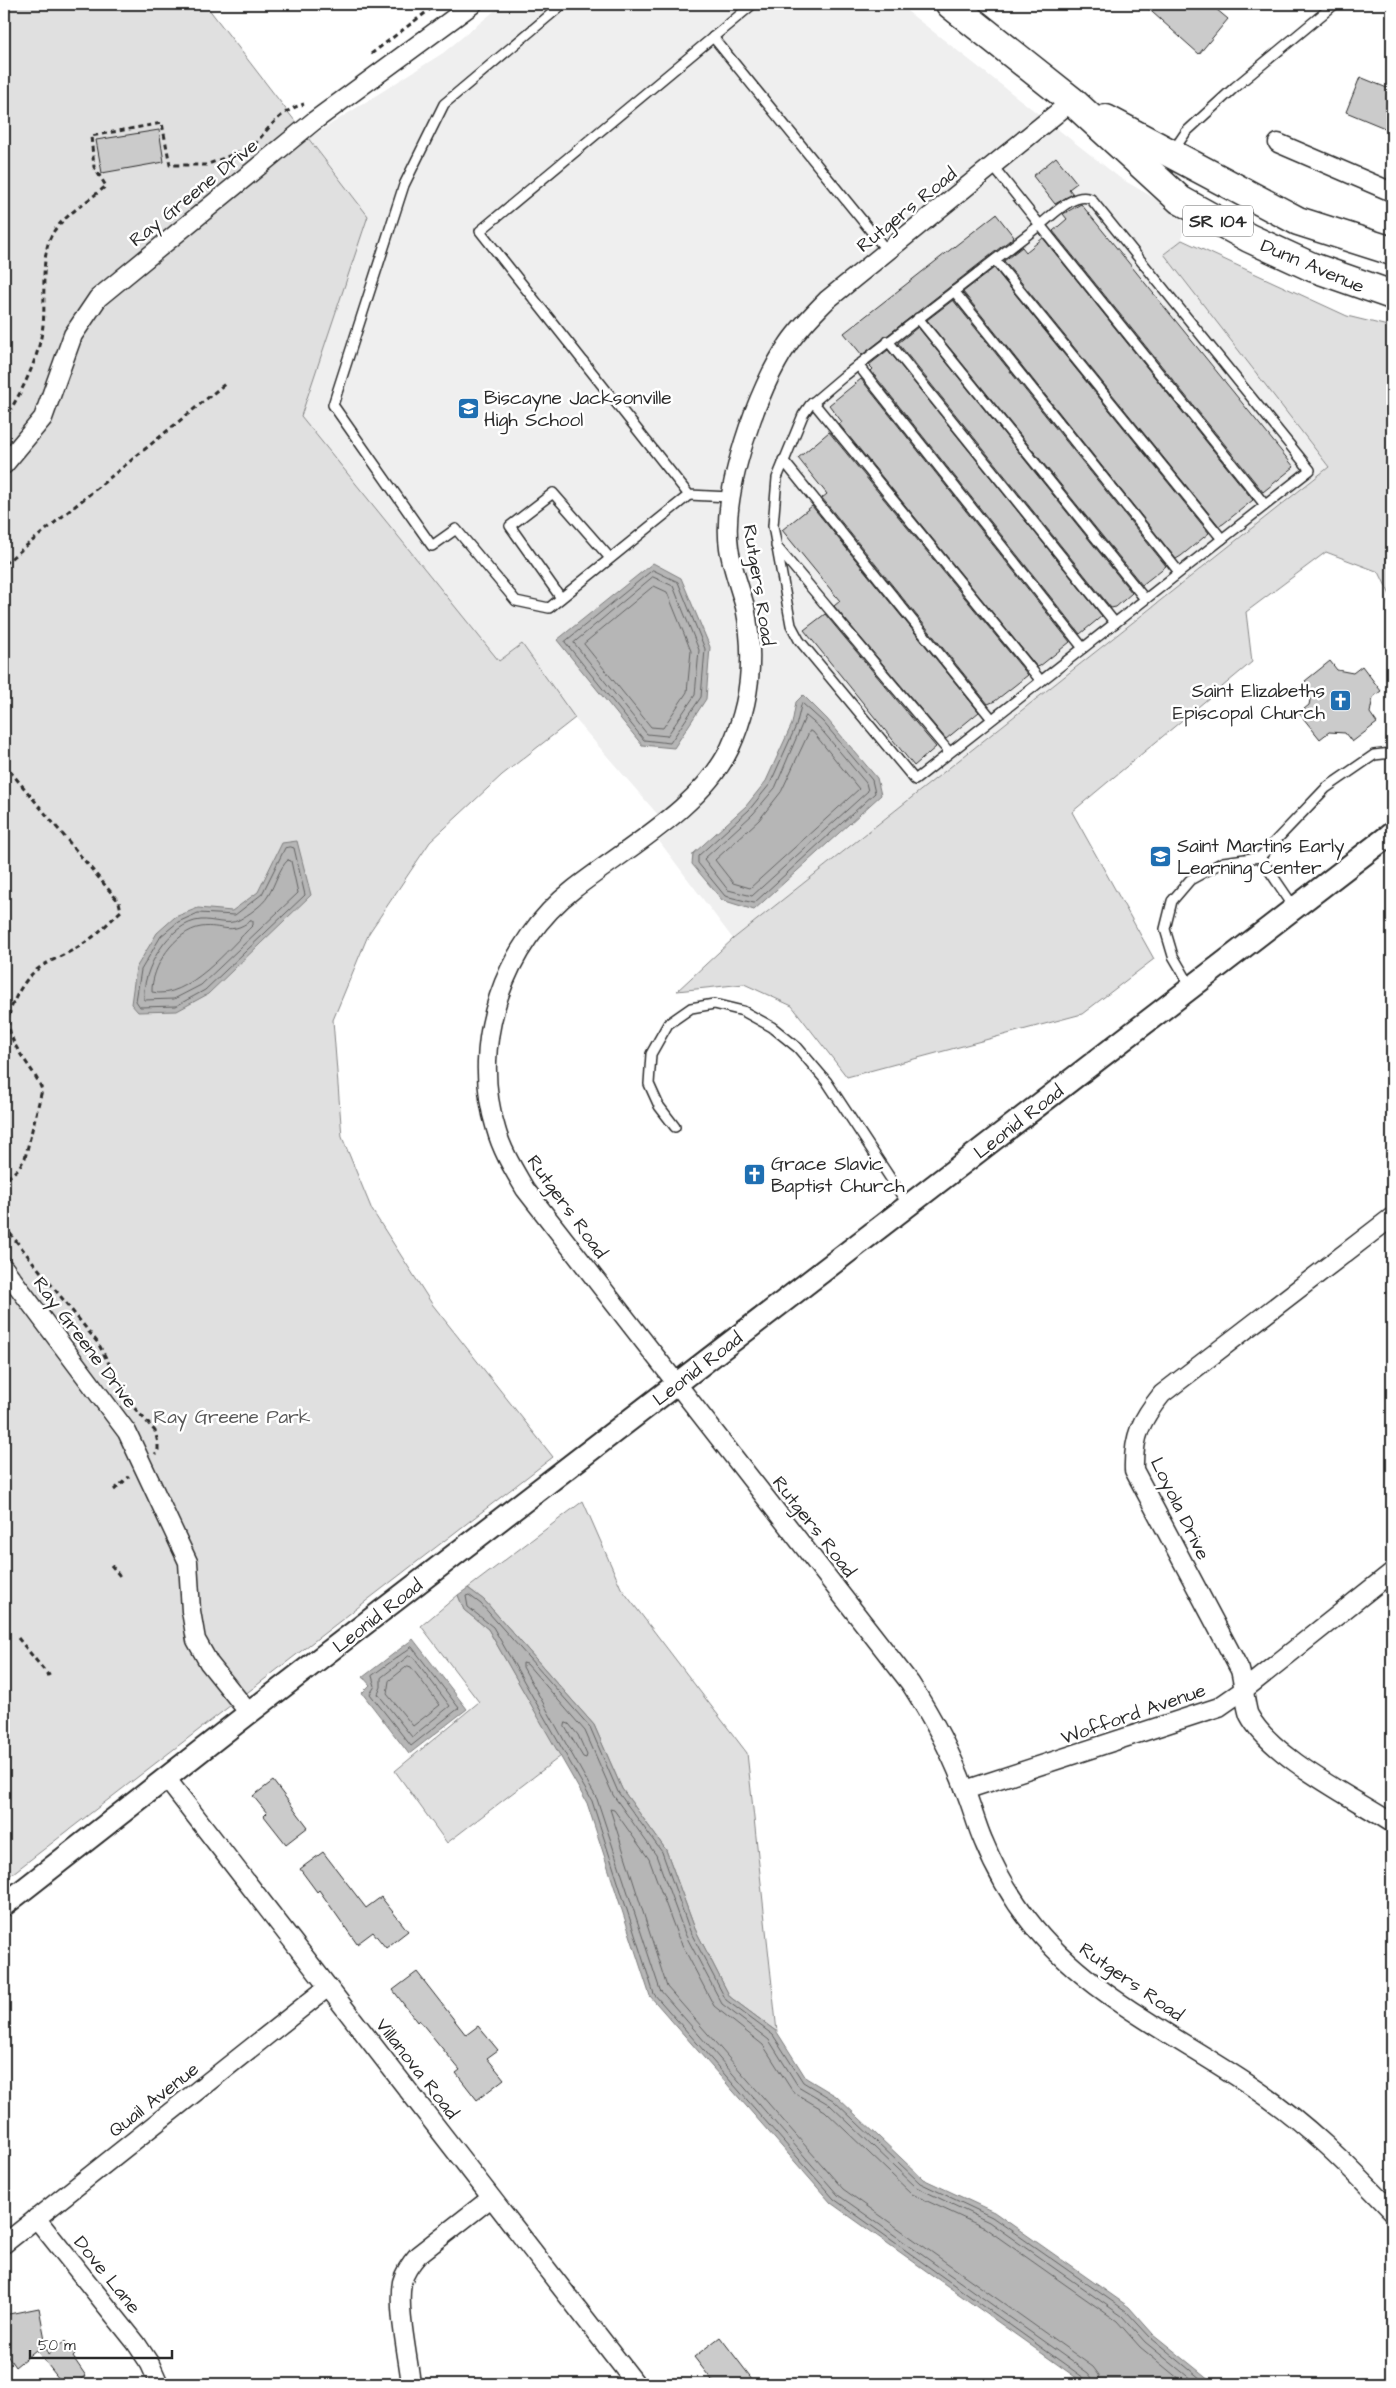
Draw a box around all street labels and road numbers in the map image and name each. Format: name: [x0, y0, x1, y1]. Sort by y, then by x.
street label: Ray Greene Drive: [124, 133, 265, 254]
street label: Rutgers Road: [851, 161, 964, 260]
road number: SR 104: [1183, 206, 1253, 237]
street label: Dunn Avenue: [1256, 232, 1368, 300]
street label: Rutgers Road: [735, 523, 781, 648]
street label: Leonid Road: [968, 1078, 1070, 1166]
street label: Rutgers Road: [519, 1150, 614, 1265]
street label: Ray Greene Drive: [25, 1271, 143, 1415]
street label: Leonid Road: [647, 1325, 749, 1413]
street label: Loyola Drive: [1142, 1453, 1216, 1565]
street label: Rutgers Road: [765, 1470, 862, 1584]
street label: Leonid Road: [327, 1572, 429, 1660]
street label: Wofford Avenue: [1058, 1677, 1209, 1752]
street label: Rutgers Road: [1073, 1936, 1189, 2029]
street label: Villanova Road: [369, 2013, 465, 2125]
street label: Quail Avenue: [103, 2056, 205, 2144]
street label: Dove Lane: [67, 2230, 147, 2320]

